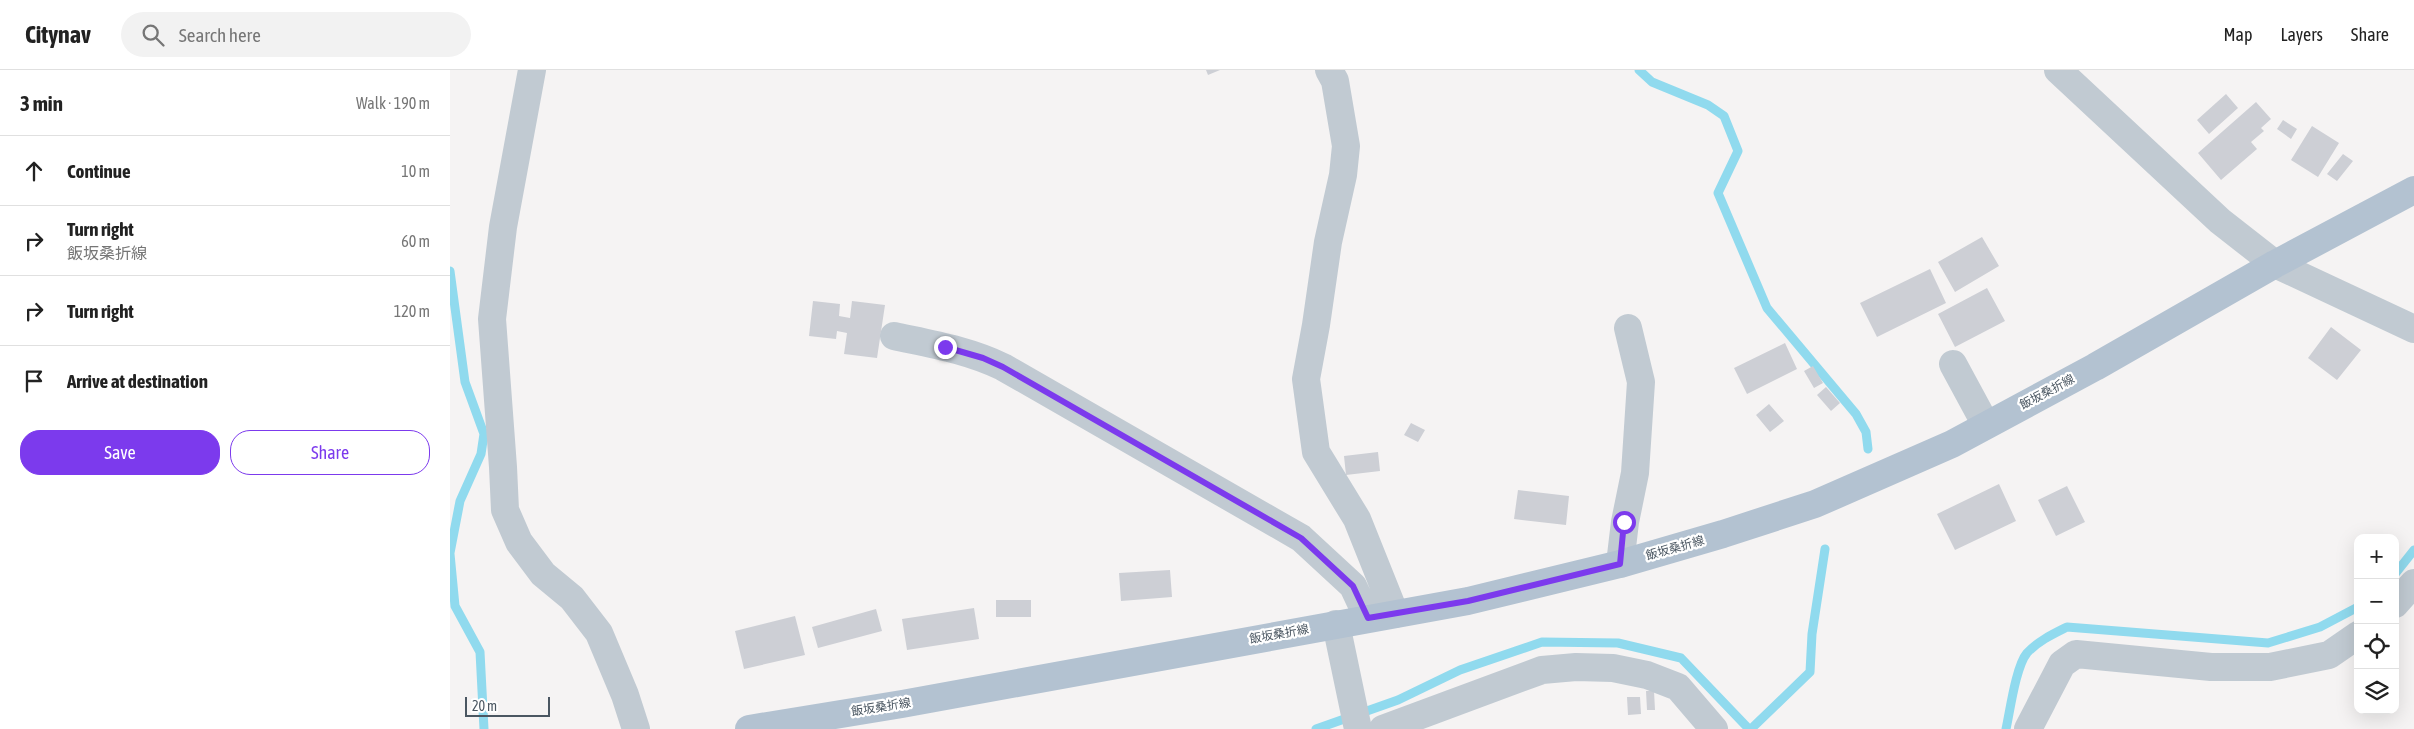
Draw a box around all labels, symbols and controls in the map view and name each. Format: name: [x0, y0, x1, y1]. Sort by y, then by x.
search box: [121, 12, 471, 57]
text: Citynav: [25, 21, 91, 48]
icon: search: [139, 21, 167, 49]
text: Search here: [179, 24, 261, 46]
text: Map: [2223, 24, 2252, 45]
text: Layers: [2280, 24, 2323, 45]
text: Share: [2351, 24, 2389, 45]
text: 3 min: [20, 91, 63, 115]
text: Walk · 190 m: [356, 94, 430, 112]
icon: ahead: [20, 157, 48, 185]
text: Continue: [67, 160, 131, 182]
text: 10 m: [401, 162, 430, 180]
text: Turn right: [67, 218, 134, 240]
icon: right: [20, 227, 48, 255]
text: 60 m: [401, 232, 430, 250]
text: 飯坂桑折線: [67, 244, 147, 262]
icon: right: [20, 297, 48, 325]
text: Turn right: [67, 300, 134, 322]
text: 120 m: [394, 302, 430, 320]
route end: [934, 336, 957, 359]
icon: arrive: [20, 367, 48, 395]
text: Arrive at destination: [67, 370, 208, 392]
street label: 飯坂桑折線: [2017, 372, 2077, 412]
button: Save: [20, 430, 220, 475]
button: Share: [230, 430, 430, 475]
route start: [1613, 511, 1636, 534]
street label: 飯坂桑折線: [1644, 533, 1706, 563]
map controls: [2354, 534, 2399, 714]
button: +: [2354, 534, 2399, 579]
button: −: [2354, 579, 2399, 624]
street label: 飯坂桑折線: [1248, 622, 1310, 646]
button: locate: [2354, 624, 2399, 669]
button: layers: [2354, 669, 2399, 714]
scale bar: [465, 694, 550, 717]
street label: 飯坂桑折線: [850, 695, 912, 719]
text: 20 m: [472, 698, 497, 714]

